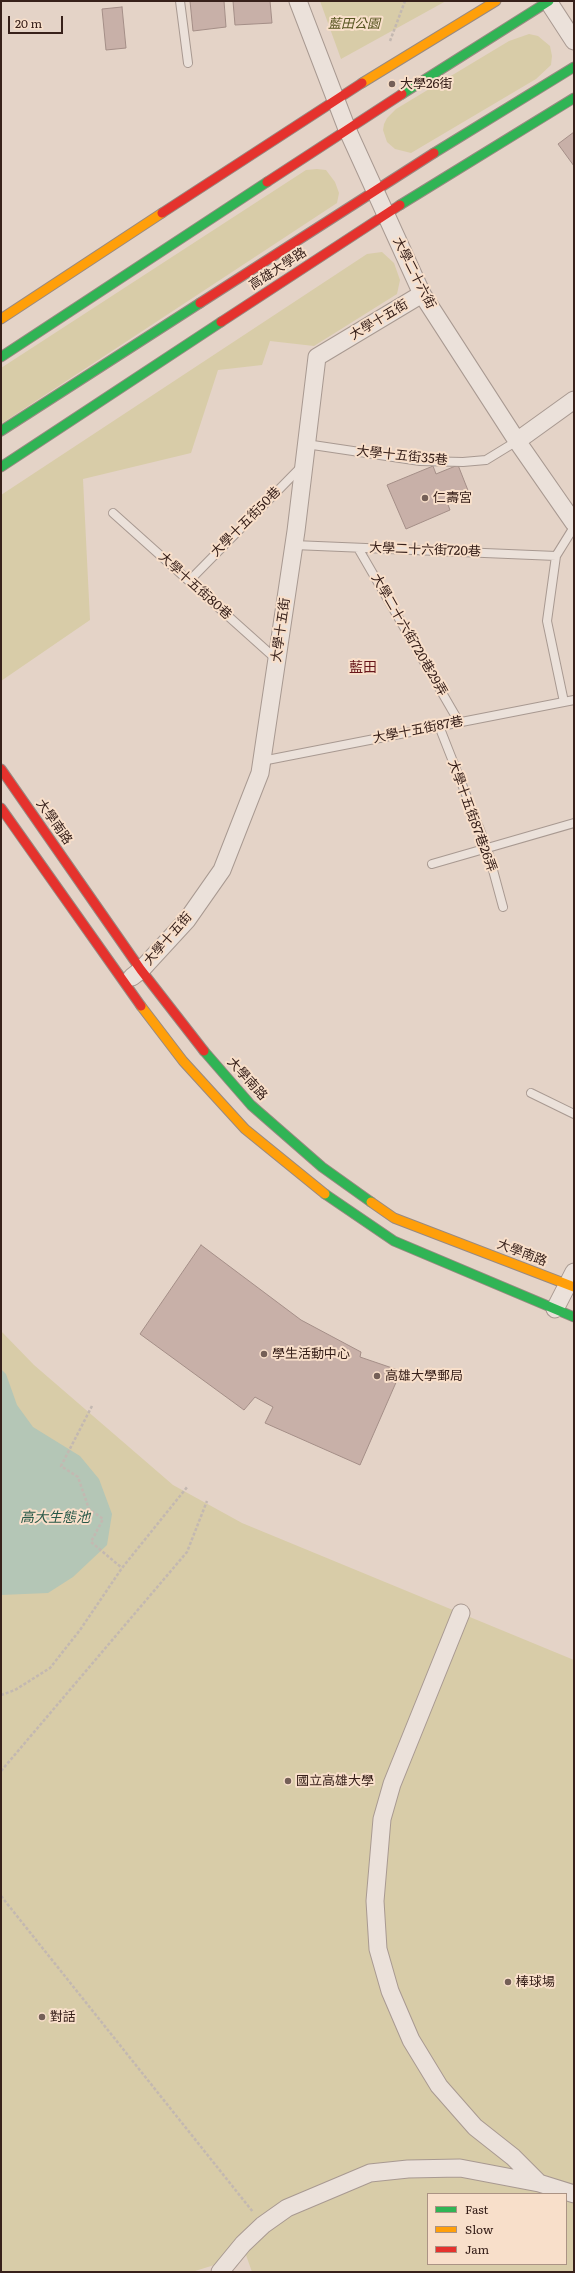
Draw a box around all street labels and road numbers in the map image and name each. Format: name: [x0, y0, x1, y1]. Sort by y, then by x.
street label: 大學二十六街: [389, 235, 439, 311]
street label: 高雄大學路: [246, 245, 310, 293]
street label: 大學十五街: [347, 297, 411, 343]
street label: 大學十五街35巷: [356, 443, 448, 469]
street label: 大學十五街50巷: [208, 484, 284, 560]
street label: 大學二十六街720巷: [369, 540, 481, 560]
street label: 大學十五街80巷: [155, 549, 235, 623]
street label: 大學二十六街720巷29弄: [368, 571, 450, 699]
street label: 大學十五街: [269, 597, 293, 663]
street label: 大學十五街87巷: [372, 714, 464, 746]
street label: 大學十五街87巷26弄: [444, 758, 500, 874]
street label: 大學南路: [33, 796, 75, 848]
street label: 大學十五街: [141, 909, 195, 969]
street label: 大學南路: [224, 1054, 270, 1104]
street label: 大學南路: [495, 1236, 549, 1270]

